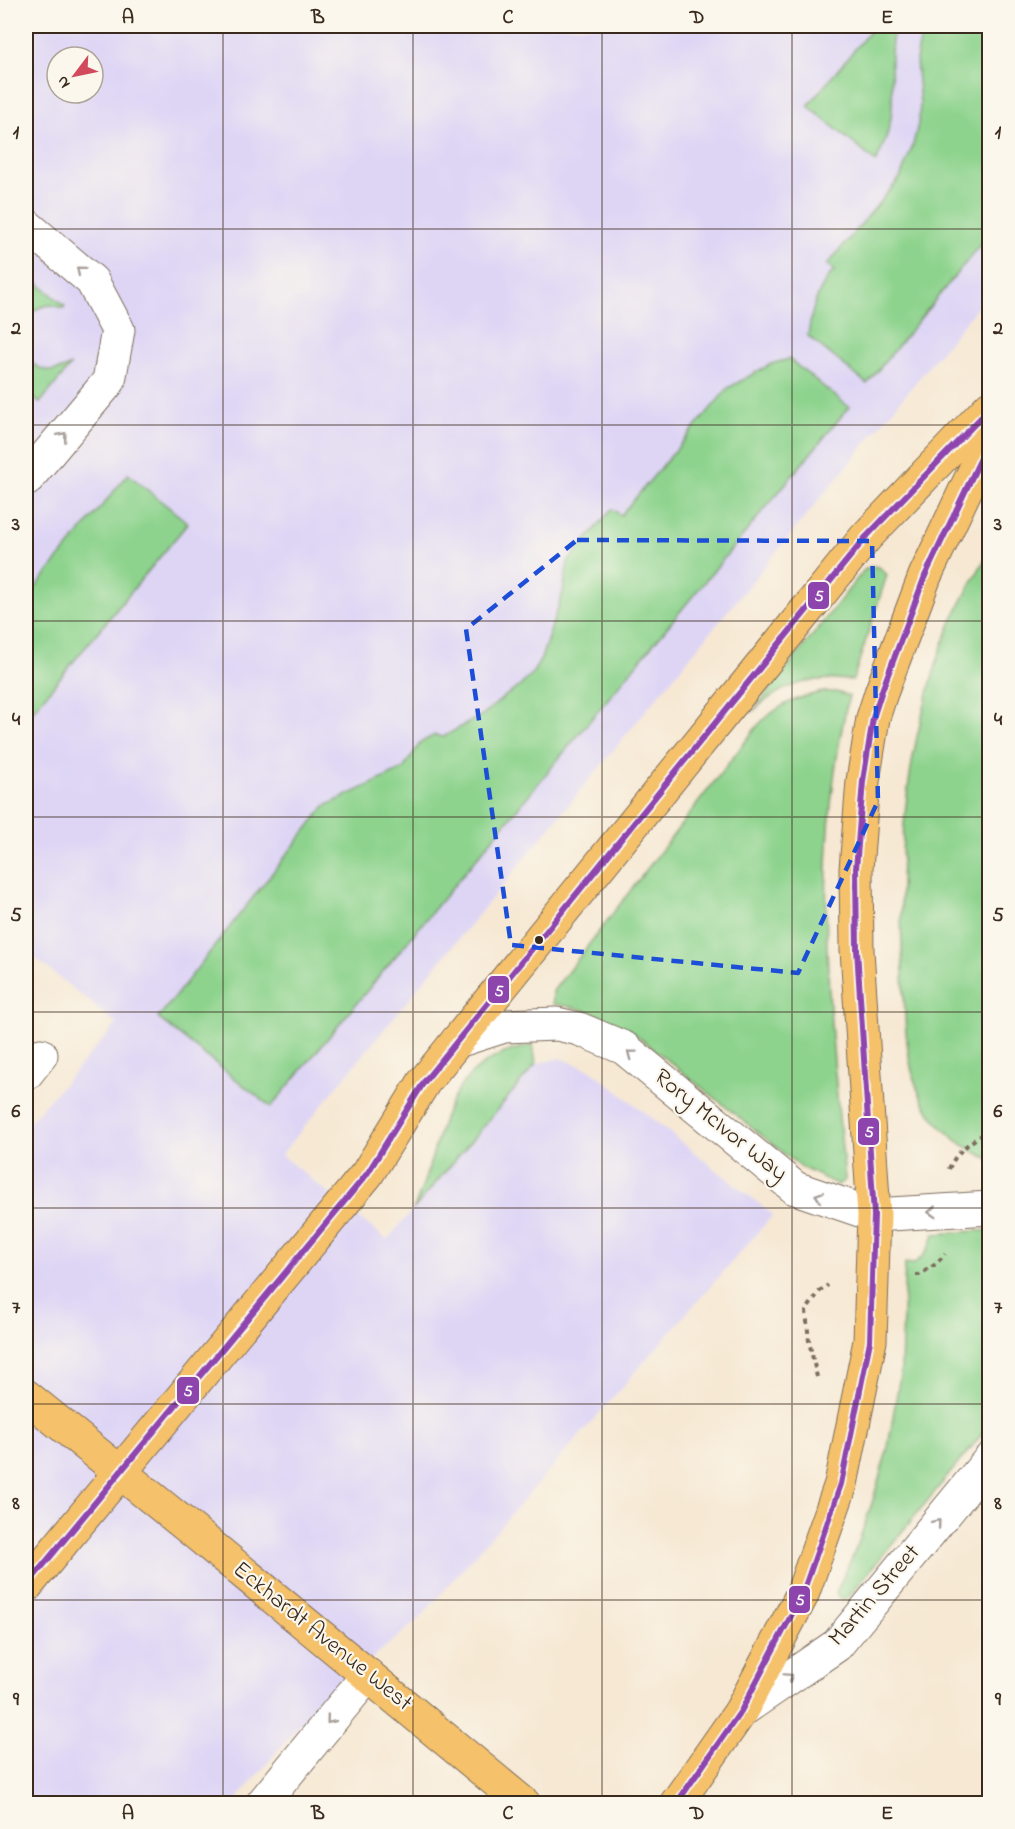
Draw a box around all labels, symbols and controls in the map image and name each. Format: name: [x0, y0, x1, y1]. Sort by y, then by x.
text: A: [122, 4, 134, 33]
text: B: [310, 4, 325, 33]
text: C: [503, 4, 514, 33]
text: D: [689, 4, 704, 33]
text: E: [881, 4, 893, 33]
north arrow: [45, 45, 105, 105]
text: N: [51, 71, 77, 93]
text: 1: [13, 119, 20, 148]
text: 1: [995, 119, 1002, 148]
one-way arrow: [76, 267, 87, 278]
text: 2: [10, 315, 21, 344]
text: 2: [992, 315, 1003, 344]
one-way arrow: [56, 432, 67, 443]
text: 3: [11, 511, 20, 540]
text: 3: [993, 511, 1002, 540]
line badge: 5: [807, 581, 830, 610]
text: 5: [814, 585, 824, 609]
text: 4: [12, 706, 21, 735]
text: 4: [994, 706, 1003, 735]
text: 5: [10, 902, 22, 931]
text: 5: [992, 902, 1004, 931]
unlabelled marker: [533, 934, 545, 946]
line badge: 5: [487, 975, 510, 1004]
text: 5: [494, 980, 504, 1004]
one-way arrow: [626, 1050, 637, 1061]
street label: Rory McIvor Way: [645, 1061, 795, 1192]
text: 6: [12, 1098, 21, 1127]
text: 6: [994, 1098, 1003, 1127]
line badge: 5: [857, 1117, 880, 1146]
text: 5: [864, 1121, 874, 1145]
one-way arrow: [814, 1190, 825, 1203]
one-way arrow: [927, 1205, 936, 1218]
text: 7: [12, 1294, 21, 1323]
text: 7: [994, 1294, 1003, 1323]
line badge: 5: [176, 1376, 200, 1405]
text: 5: [183, 1380, 193, 1404]
text: 8: [11, 1490, 20, 1519]
text: 8: [993, 1490, 1002, 1519]
one-way arrow: [930, 1518, 941, 1529]
street label: Martin Street: [821, 1537, 929, 1655]
street label: Eckhardt Avenue West: [225, 1553, 419, 1721]
line badge: 5: [788, 1585, 811, 1614]
text: 5: [795, 1589, 805, 1613]
one-way arrow: [782, 1673, 793, 1684]
text: 9: [12, 1686, 20, 1715]
text: 9: [994, 1686, 1002, 1715]
one-way arrow: [327, 1713, 338, 1724]
text: A: [122, 1800, 134, 1829]
text: B: [310, 1800, 325, 1829]
text: C: [503, 1800, 514, 1829]
text: D: [689, 1800, 704, 1829]
text: E: [881, 1800, 893, 1829]

